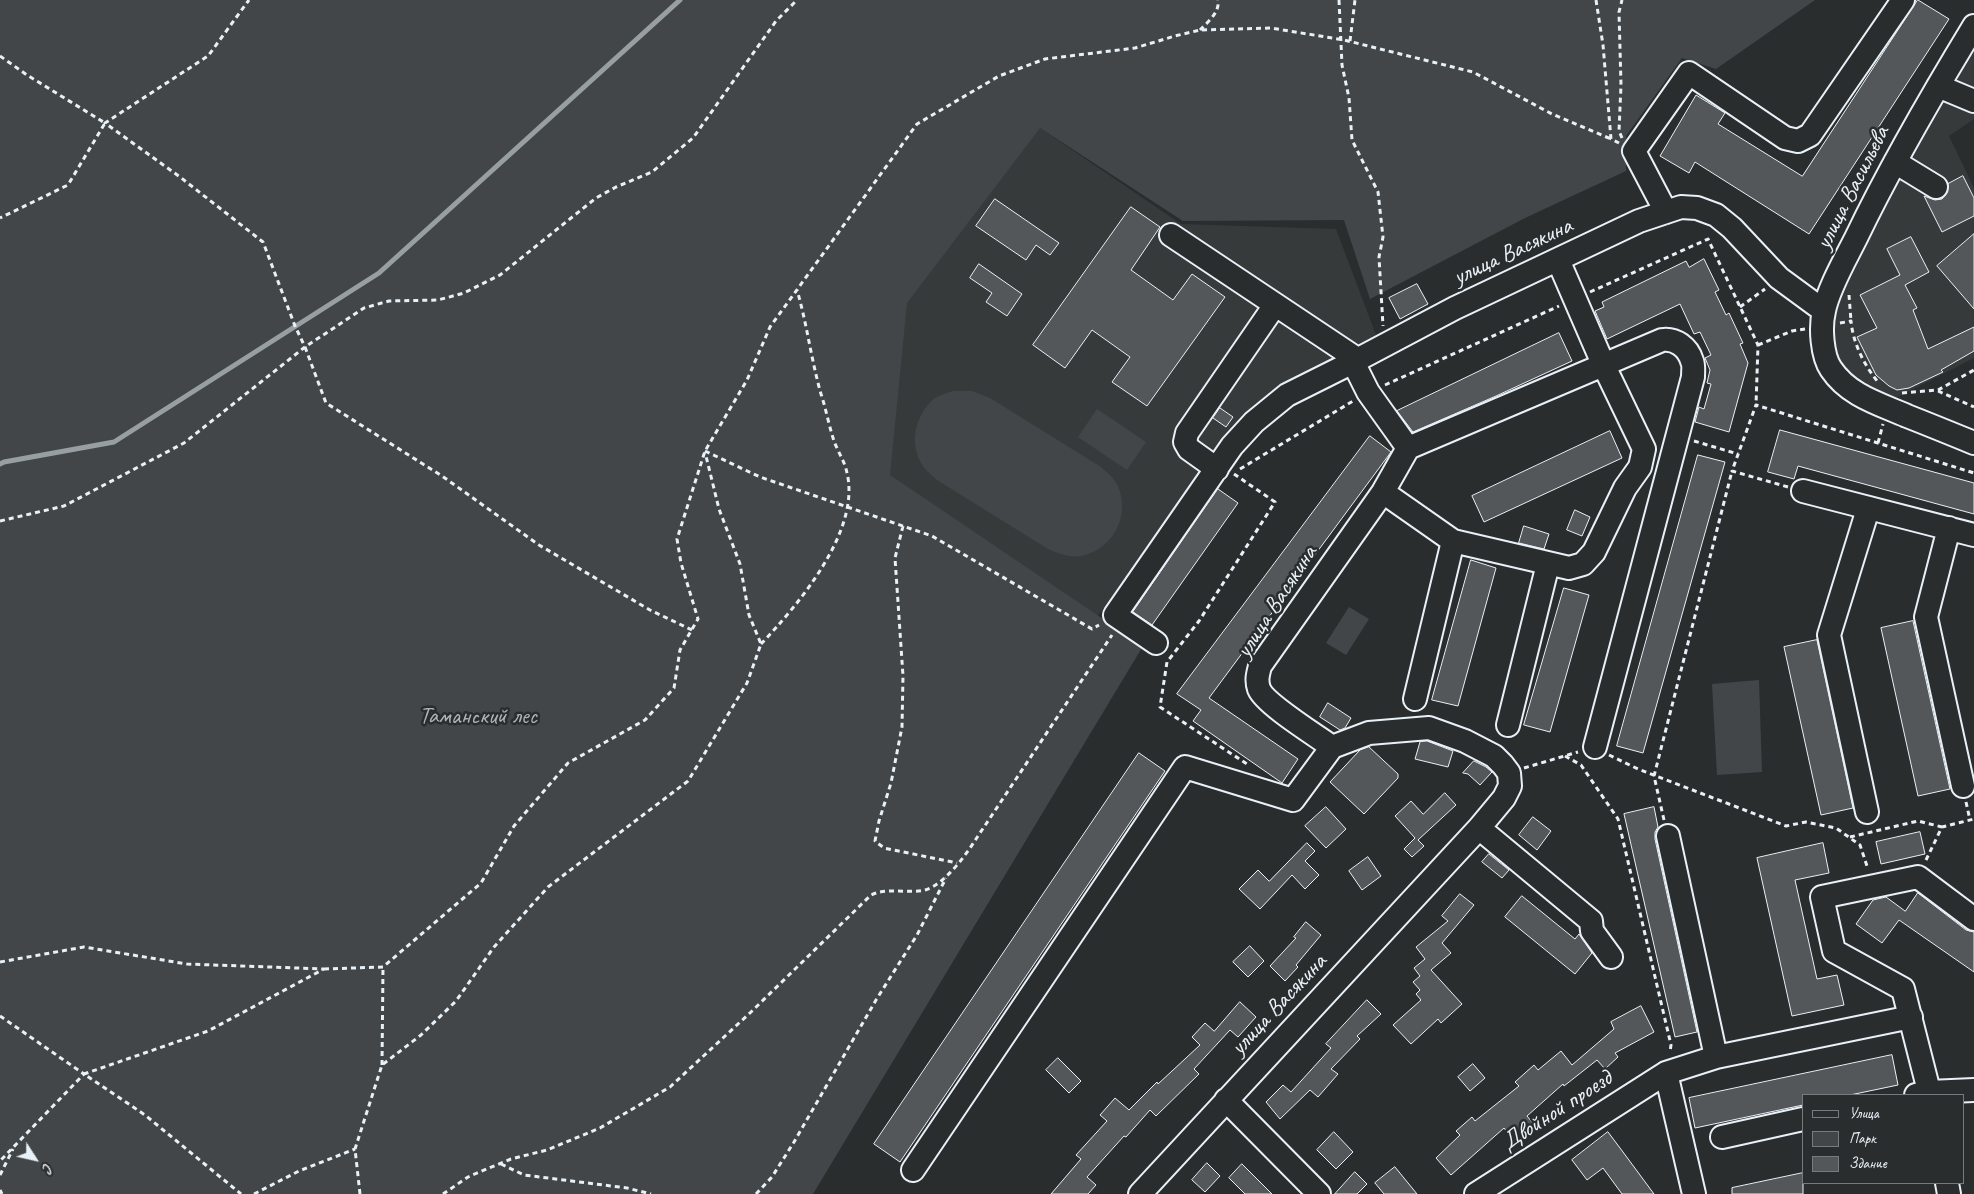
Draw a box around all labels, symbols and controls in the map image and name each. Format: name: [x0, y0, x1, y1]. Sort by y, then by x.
street label: улица Васильева: [1810, 122, 1896, 254]
street label: улица Васякина: [1449, 212, 1577, 292]
street label: улица Васякина: [1230, 540, 1324, 664]
park label: Таманский лес: [419, 703, 537, 731]
street label: улица Васякина: [1225, 948, 1333, 1062]
street label: Двойной проезд: [1496, 1065, 1618, 1157]
legend: [1802, 1094, 1964, 1184]
text: Улица: [1849, 1104, 1879, 1123]
text: Парк: [1849, 1129, 1876, 1148]
north arrow: [10, 1134, 60, 1184]
text: Здание: [1849, 1154, 1887, 1173]
text: С: [39, 1160, 57, 1176]

